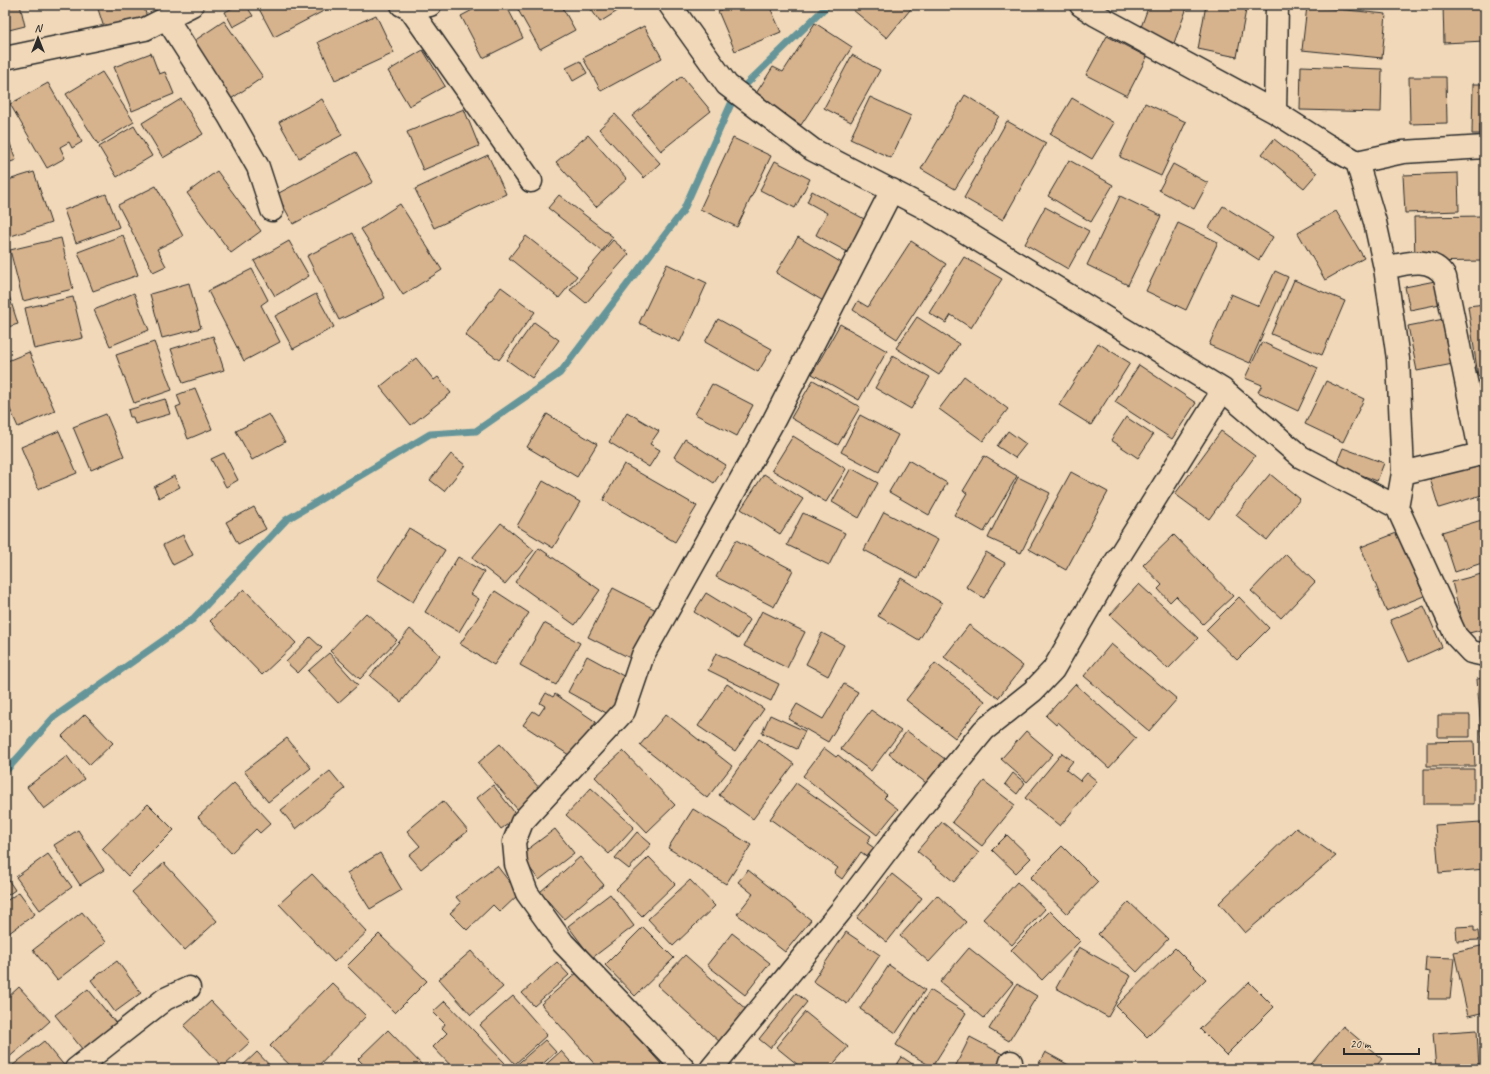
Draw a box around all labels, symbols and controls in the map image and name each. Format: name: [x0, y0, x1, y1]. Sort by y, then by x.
north arrow: [18, 18, 58, 58]
text: N: [35, 21, 44, 35]
scale bar: [1344, 1030, 1419, 1056]
text: 20 m: [1350, 1036, 1372, 1052]

